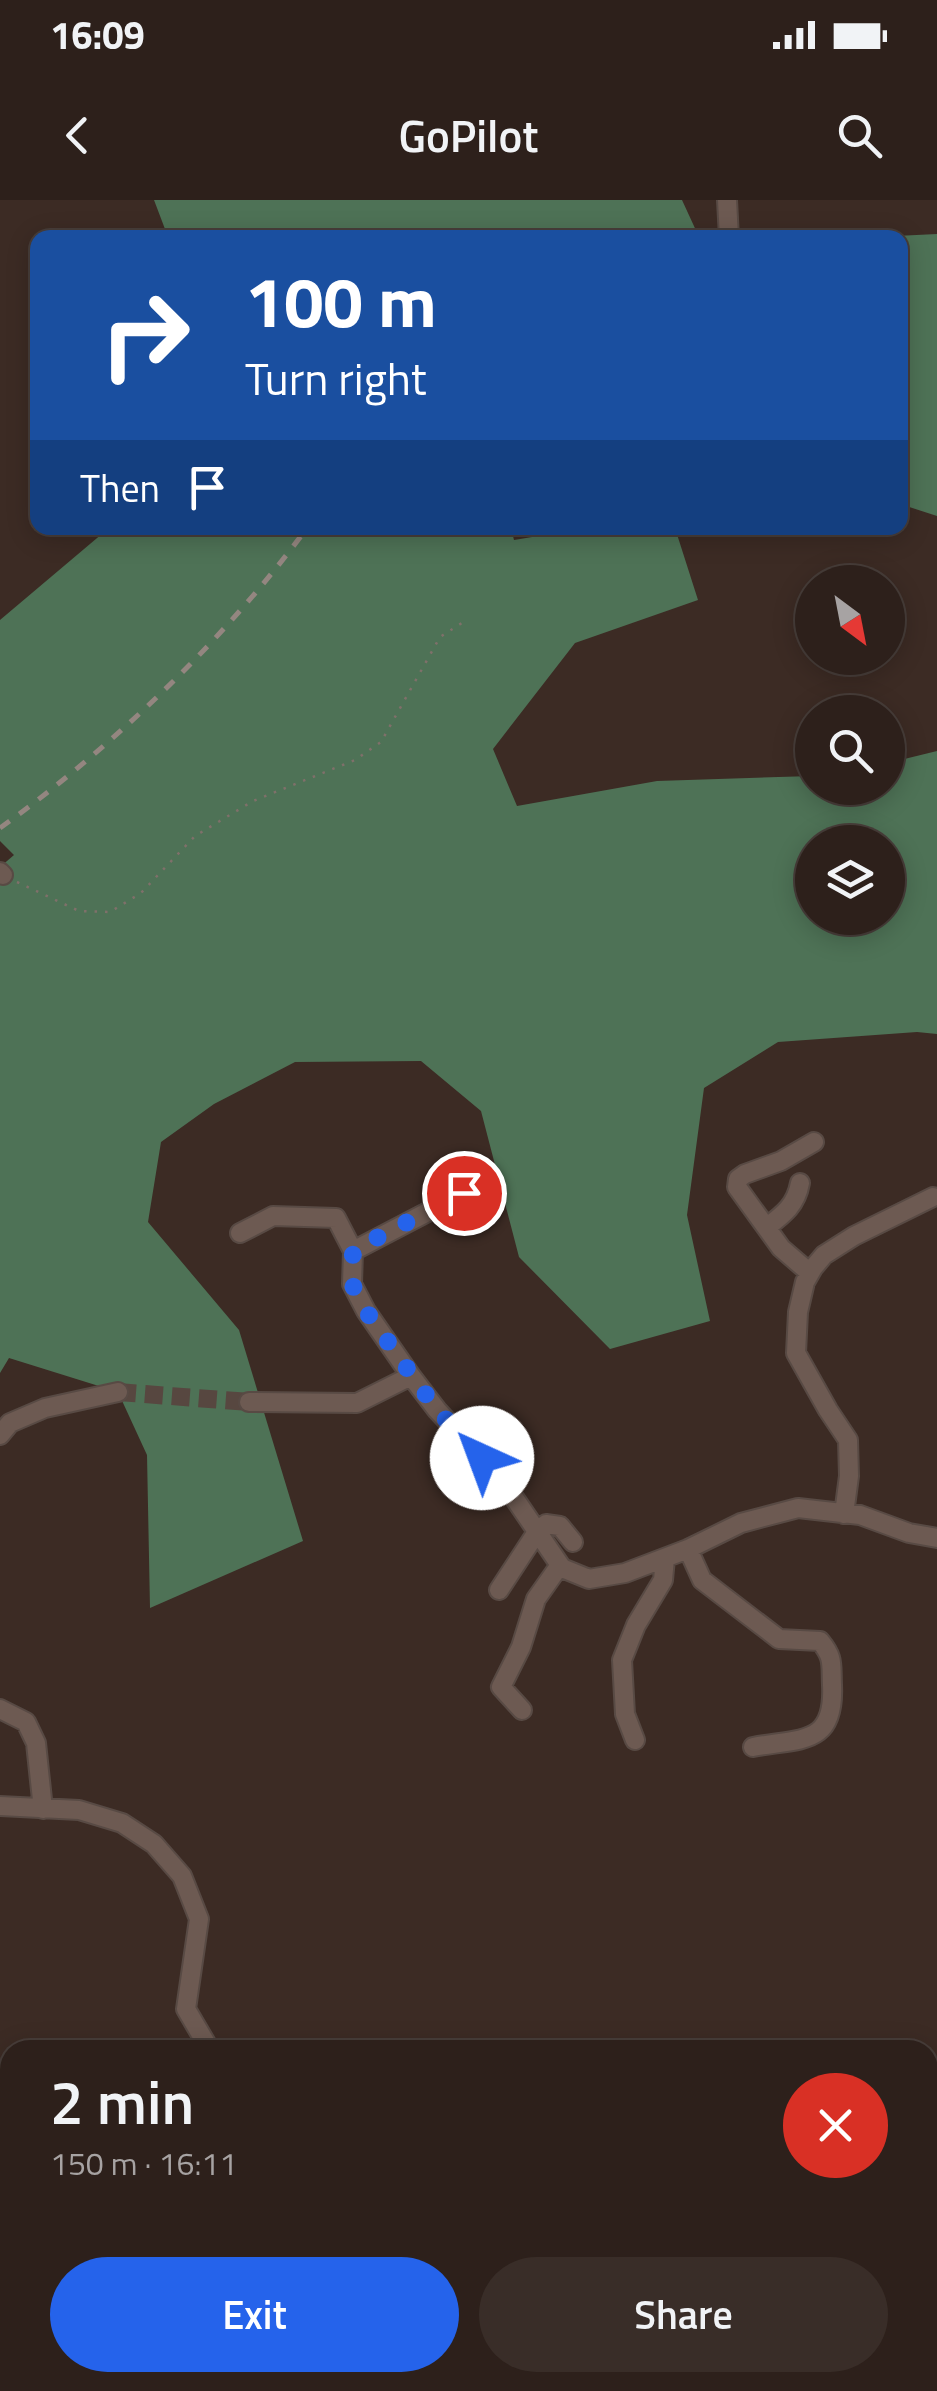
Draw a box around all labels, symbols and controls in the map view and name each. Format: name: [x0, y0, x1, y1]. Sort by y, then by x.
text: 16:09: [50, 6, 145, 64]
text: GoPilot: [399, 101, 538, 169]
icon: back: [50, 108, 105, 163]
icon: search: [832, 108, 887, 163]
text: 100 m: [245, 248, 437, 354]
icon: right: [80, 270, 210, 400]
text: Turn right: [245, 344, 427, 412]
text: Then: [80, 459, 160, 517]
icon: arrive: [180, 460, 235, 515]
north arrow: [795, 565, 905, 675]
map controls: [795, 565, 905, 935]
button: search: [795, 695, 905, 805]
button: layers: [795, 825, 905, 935]
pin: [422, 1151, 507, 1236]
icon: arrive: [437, 1166, 492, 1221]
position arrow: [430, 1406, 534, 1510]
text: 2 min: [50, 2056, 194, 2147]
button: close: [783, 2073, 888, 2178]
text: 150 m · 16:11: [50, 2139, 237, 2187]
button: Exit: [50, 2257, 459, 2372]
button: Share: [479, 2257, 888, 2372]

